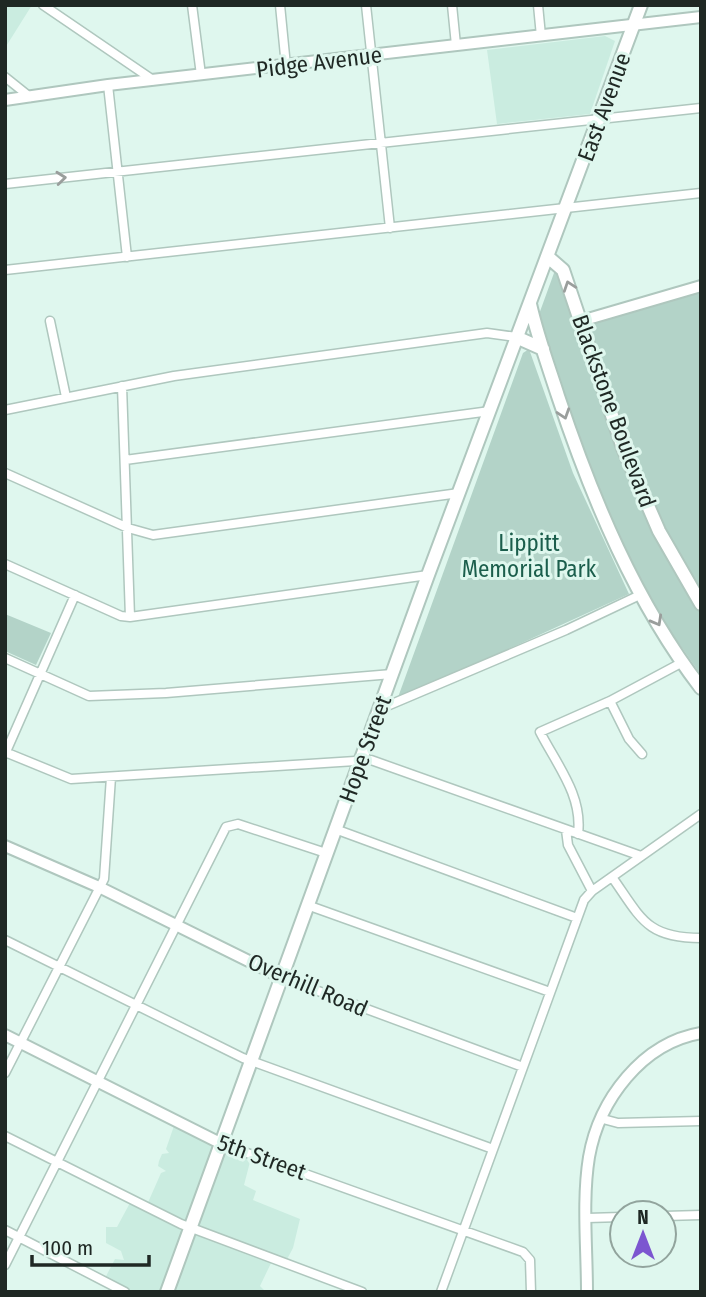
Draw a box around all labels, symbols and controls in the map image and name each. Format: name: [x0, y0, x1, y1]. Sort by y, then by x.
street label: Pidge Avenue: [255, 40, 383, 84]
street label: East Avenue: [571, 49, 637, 165]
one-way arrow: [55, 171, 67, 186]
one-way arrow: [563, 280, 577, 293]
street label: Blackstone Boulevard: [566, 311, 662, 511]
one-way arrow: [556, 407, 570, 420]
park label: Lippitt Memorial Park: [462, 529, 597, 583]
one-way arrow: [649, 614, 662, 627]
street label: Hope Street: [333, 691, 397, 806]
street label: Overhill Road: [244, 947, 372, 1023]
street label: 5th Street: [214, 1128, 310, 1186]
north arrow: [608, 1199, 678, 1269]
text: N: [637, 1206, 649, 1229]
scale bar: [32, 1224, 149, 1268]
text: 100 m: [42, 1235, 93, 1261]

